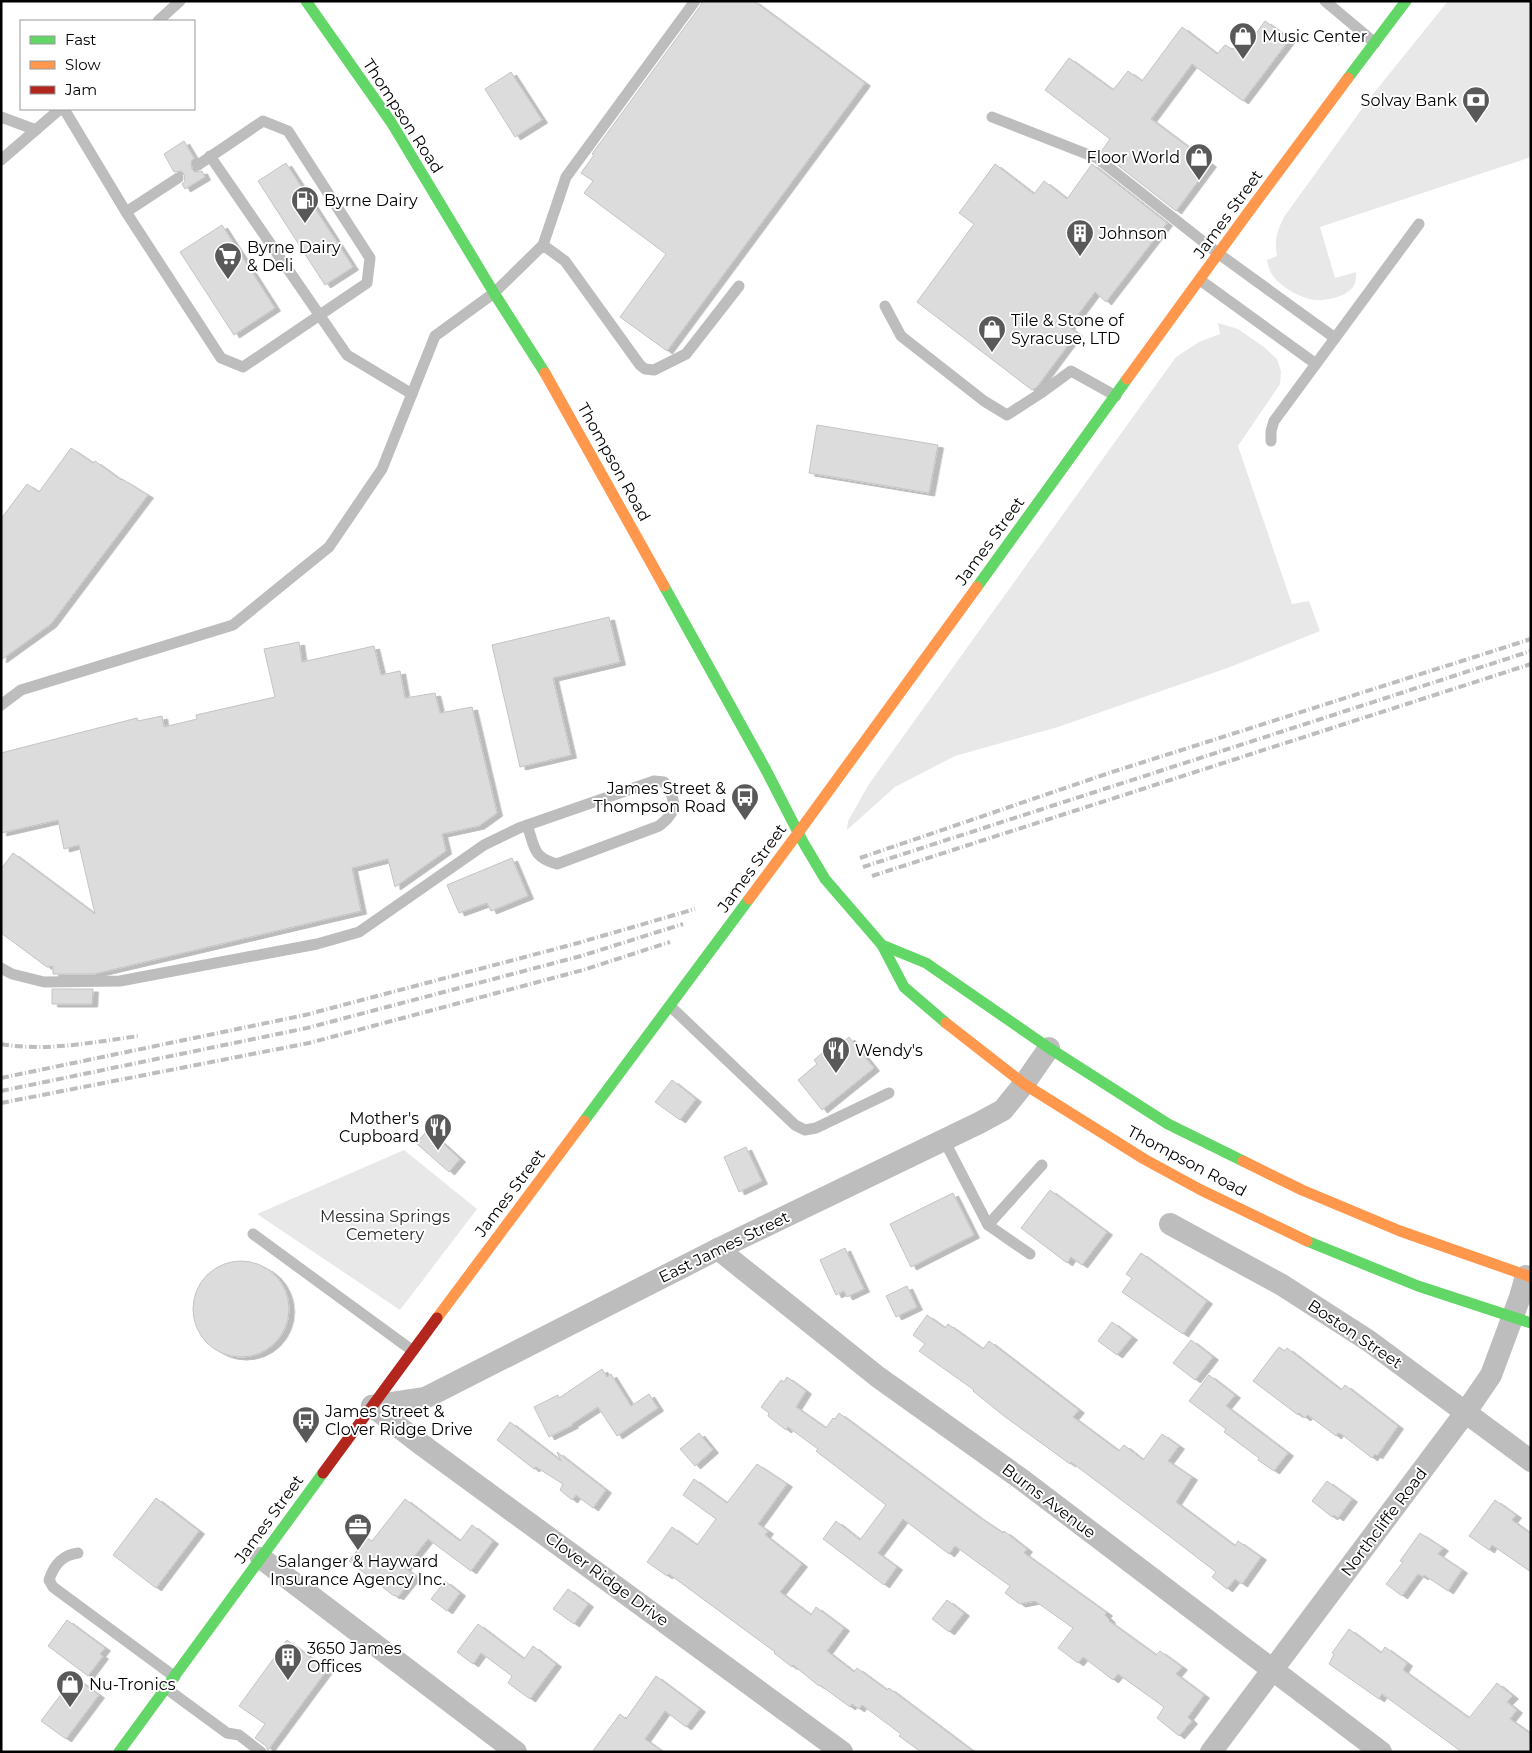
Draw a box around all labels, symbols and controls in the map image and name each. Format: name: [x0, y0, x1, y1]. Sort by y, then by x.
legend: [20, 20, 195, 110]
shop icon: Music Center: [1228, 21, 1258, 60]
place label: Music Center: [1262, 27, 1367, 46]
text: Fast: [65, 30, 96, 49]
text: Slow: [65, 55, 101, 74]
street label: Thompson Road: [359, 55, 447, 177]
text: Jam: [64, 80, 97, 99]
bank icon: Solvay Bank: [1461, 85, 1491, 124]
place label: Solvay Bank: [1361, 91, 1457, 110]
shop icon: Floor World: [1184, 142, 1214, 181]
place label: Floor World: [1087, 148, 1180, 167]
street label: James Street: [1189, 166, 1267, 263]
fuel station icon: Byrne Dairy: [290, 185, 320, 224]
place label: Byrne Dairy: [324, 191, 418, 210]
building icon: Johnson: [1065, 218, 1095, 257]
place label: Johnson: [1098, 224, 1167, 243]
place label: Byrne Dairy & Deli: [247, 238, 341, 275]
supermarket icon: Byrne Dairy & Deli: [213, 241, 243, 280]
place label: Tile & Stone of Syracuse, LTD: [1011, 311, 1124, 348]
shop icon: Tile & Stone of Syracuse, LTD: [977, 314, 1007, 353]
street label: Thompson Road: [574, 399, 654, 525]
street label: James Street: [951, 493, 1029, 590]
place label: James Street & Thompson Road: [593, 779, 726, 816]
bus stop icon: James Street & Thompson Road: [730, 782, 760, 821]
street label: James Street: [713, 820, 791, 917]
restaurant icon: Wendy's: [821, 1035, 851, 1074]
place label: Wendy's: [855, 1041, 923, 1060]
place label: Mother's Cupboard: [339, 1109, 419, 1146]
restaurant icon: Mother's Cupboard: [423, 1112, 453, 1151]
street label: Thompson Road: [1124, 1121, 1250, 1201]
street label: James Street: [470, 1145, 549, 1241]
park label: Messina Springs Cemetery: [320, 1207, 450, 1244]
street label: East James Street: [656, 1207, 793, 1287]
street label: Boston Street: [1304, 1296, 1406, 1373]
place label: James Street & Clover Ridge Drive: [324, 1402, 473, 1439]
bus stop icon: James Street & Clover Ridge Drive: [291, 1405, 321, 1444]
street label: Burns Avenue: [998, 1460, 1100, 1542]
street label: Northcliffe Road: [1337, 1464, 1431, 1580]
street label: James Street: [230, 1471, 308, 1568]
office icon: Salanger & Hayward Insurance Agency Inc.: [343, 1512, 373, 1551]
street label: Clover Ridge Drive: [542, 1528, 672, 1630]
place label: Salanger & Hayward Insurance Agency Inc.: [270, 1552, 446, 1589]
place label: 3650 James Offices: [307, 1639, 402, 1676]
building icon: 3650 James Offices: [273, 1642, 303, 1681]
shop icon: Nu-Tronics: [55, 1669, 85, 1708]
place label: Nu-Tronics: [89, 1675, 176, 1694]

